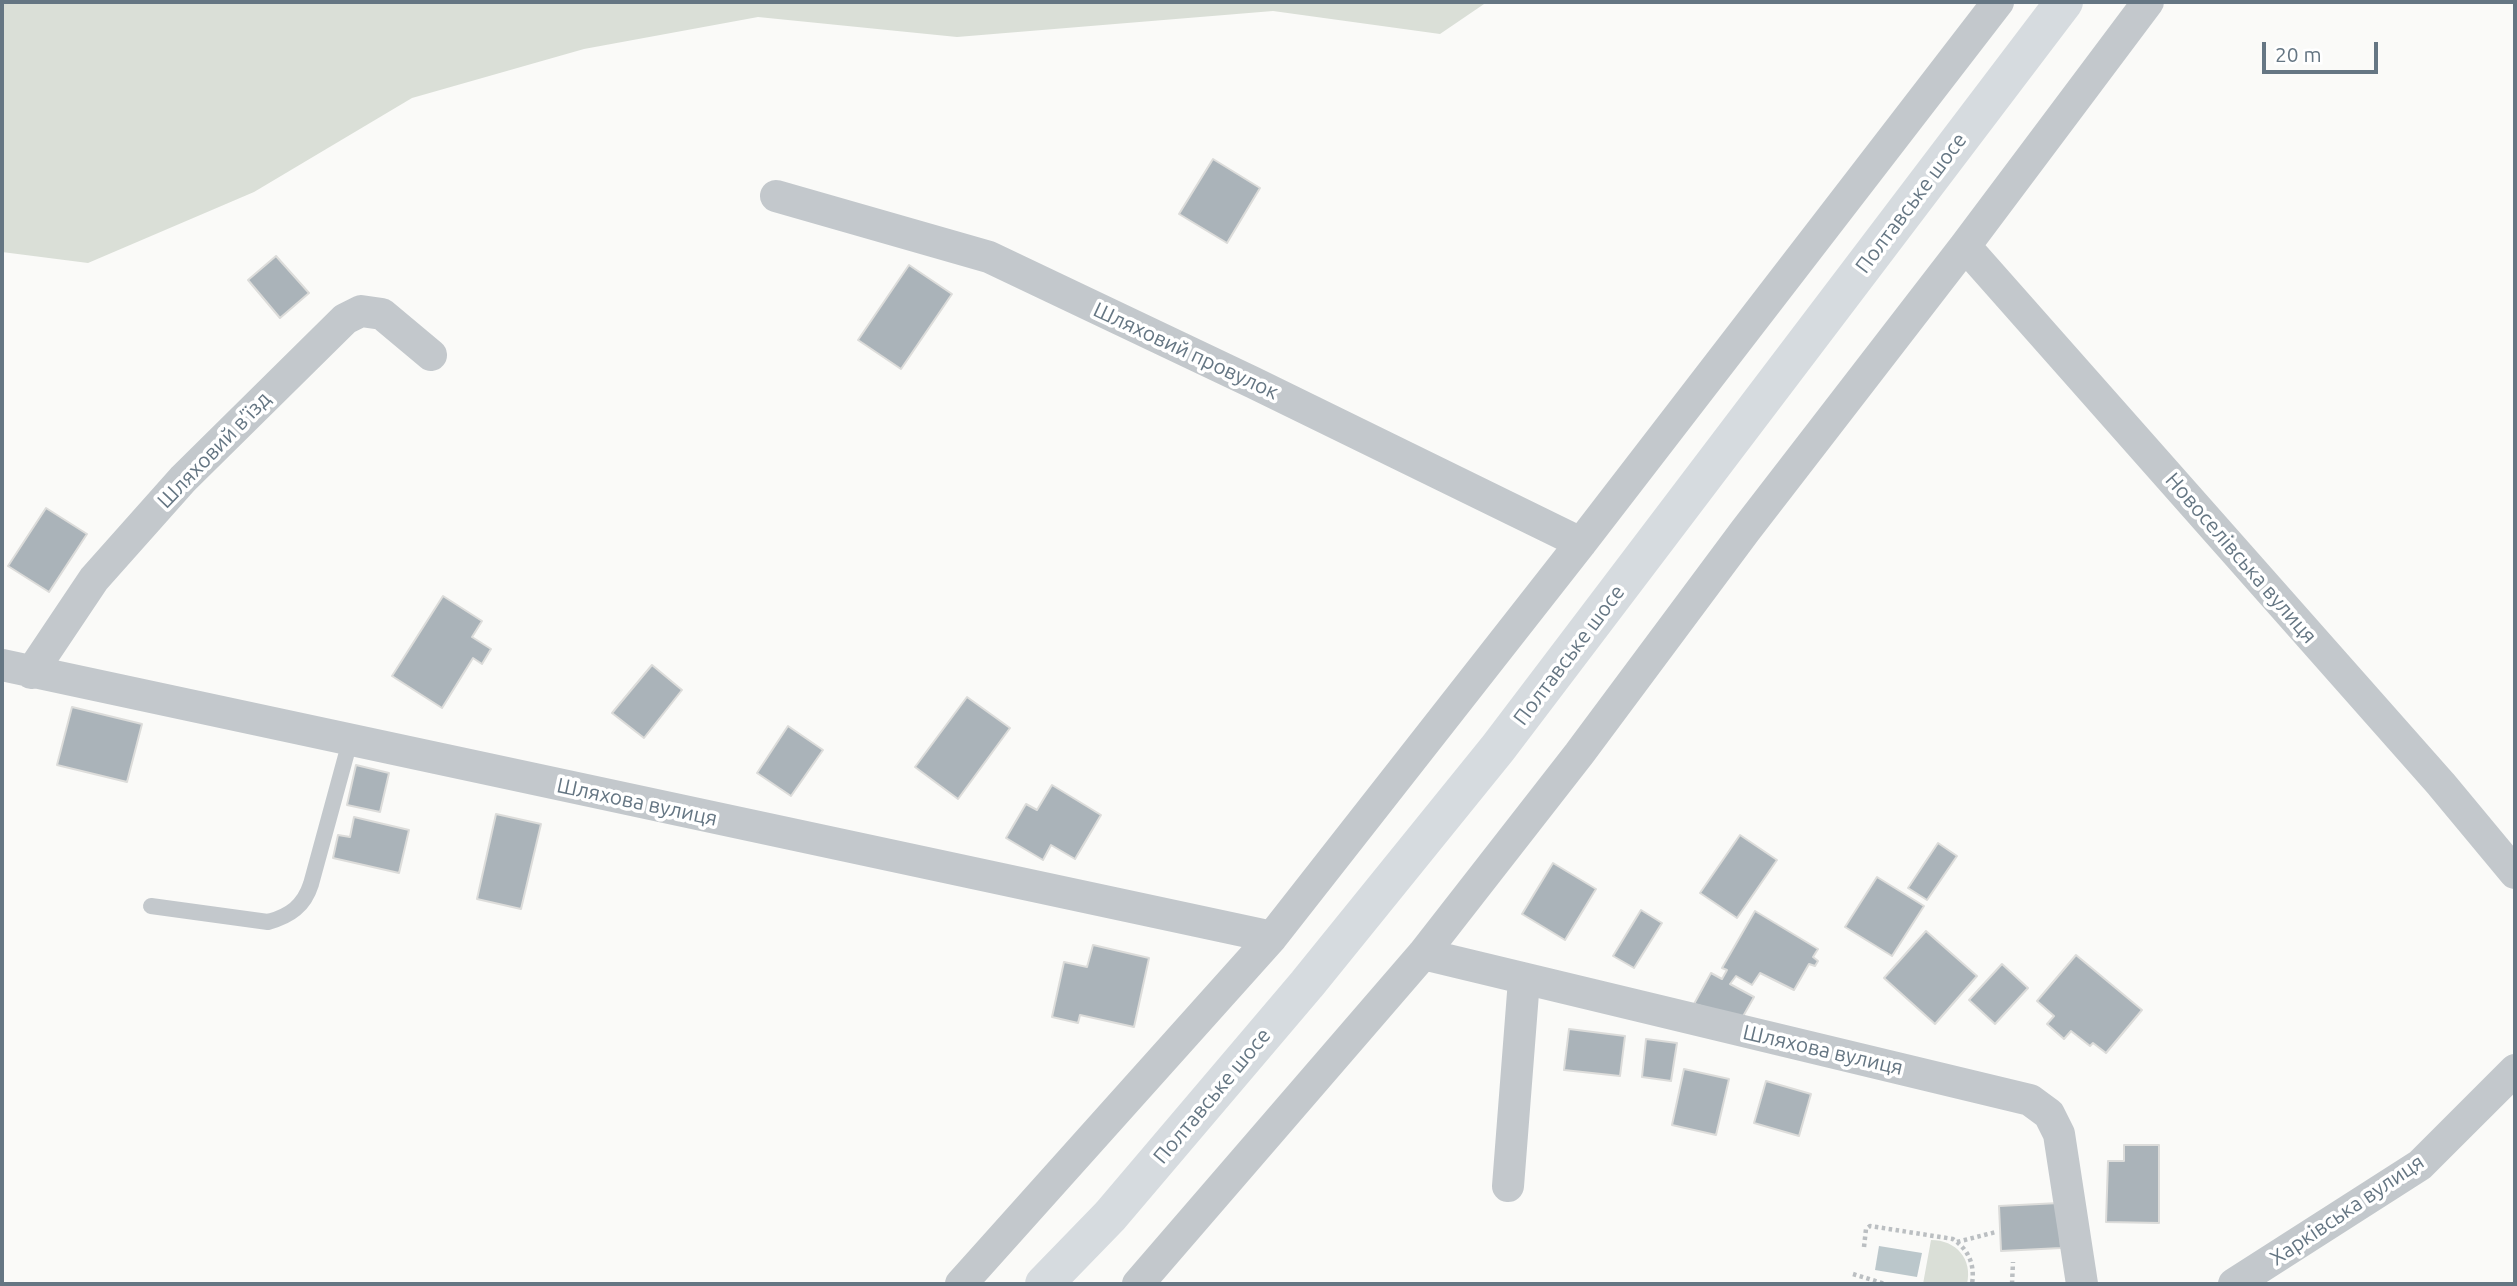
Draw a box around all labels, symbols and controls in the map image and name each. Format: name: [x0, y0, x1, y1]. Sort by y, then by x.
scale bar: [2265, 28, 2380, 72]
text: 20 m: [2275, 42, 2322, 66]
street label: Полтавське шосе: [1850, 128, 1972, 278]
street label: Шляховий провулок: [1089, 297, 1283, 405]
street label: Шляховий в’їзд: [152, 387, 276, 513]
street label: Новоселівська вулиця: [2160, 468, 2322, 648]
street label: Полтавське шосе: [1508, 580, 1630, 730]
street label: Шляхова вулиця: [554, 773, 720, 831]
street label: Шляхова вулиця: [1741, 1019, 1905, 1081]
street label: Полтавське шосе: [1148, 1023, 1276, 1169]
street label: Харківська вулиця: [2265, 1149, 2429, 1271]

